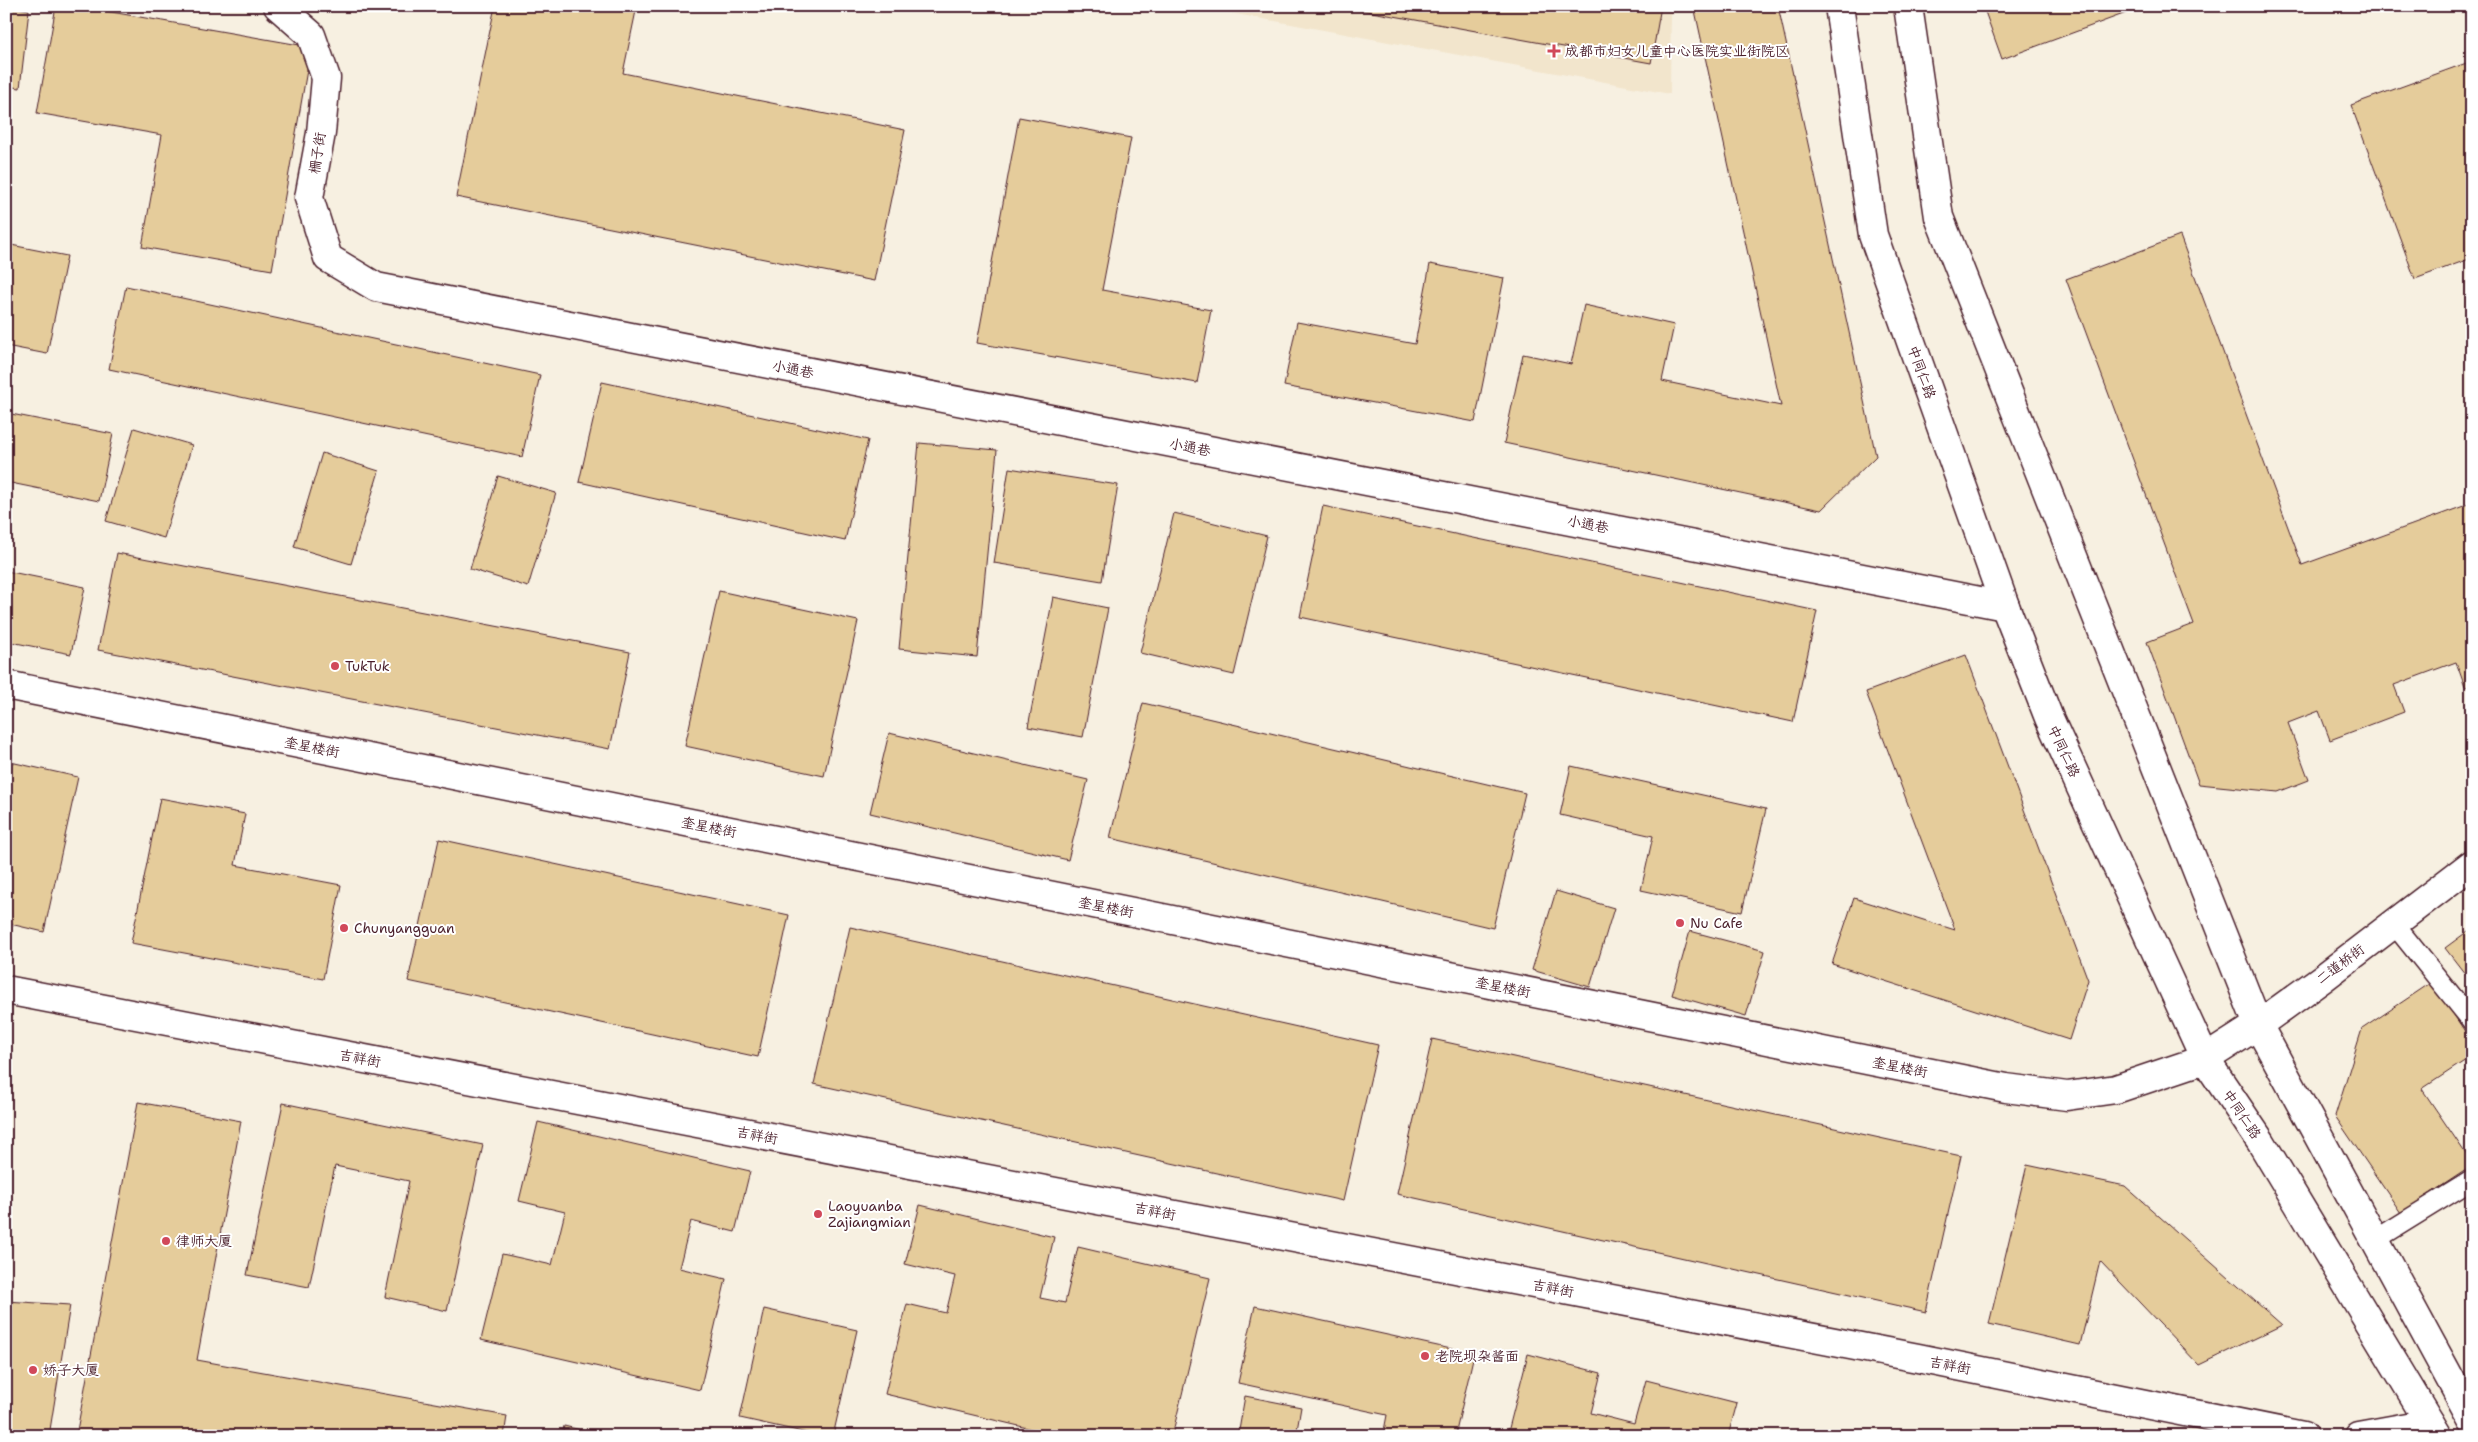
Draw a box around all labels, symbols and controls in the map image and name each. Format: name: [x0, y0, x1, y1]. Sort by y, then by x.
place label: 成都市妇女儿童中心医院实业街院区: [1565, 42, 1789, 60]
marker: 成都市妇女儿童中心医院实业街院区: [1547, 44, 1561, 58]
street label: 栅子街: [305, 131, 329, 175]
street label: 中同仁路: [1904, 343, 1940, 401]
street label: 小通巷: [771, 356, 816, 382]
street label: 小通巷: [1168, 434, 1213, 460]
street label: 小通巷: [1566, 511, 1611, 537]
place label: TukTuk: [345, 657, 390, 675]
marker: TukTuk: [329, 660, 341, 672]
street label: 中同仁路: [2044, 722, 2084, 780]
street label: 奎星楼街: [283, 733, 341, 761]
street label: 奎星楼街: [680, 813, 738, 841]
street label: 奎星楼街: [1077, 893, 1135, 921]
place label: Nu Cafe: [1690, 914, 1743, 932]
marker: Nu Cafe: [1674, 917, 1686, 929]
place label: Chunyangguan: [354, 919, 455, 937]
marker: Chunyangguan: [338, 922, 350, 934]
street label: 二道桥街: [2312, 940, 2368, 988]
street label: 奎星楼街: [1474, 973, 1532, 1001]
street label: 吉祥街: [338, 1045, 382, 1071]
street label: 奎星楼街: [1871, 1053, 1929, 1081]
street label: 中同仁路: [2219, 1086, 2265, 1142]
street label: 吉祥街: [735, 1122, 779, 1148]
place label: Laoyuanba Zajiangmian: [828, 1197, 911, 1231]
street label: 吉祥街: [1133, 1198, 1177, 1224]
marker: Laoyuanba Zajiangmian: [812, 1208, 824, 1220]
place label: 律师大厦: [175, 1232, 232, 1250]
marker: 律师大厦: [160, 1235, 172, 1247]
street label: 吉祥街: [1531, 1275, 1575, 1301]
place label: 老院坝杂酱面: [1435, 1347, 1519, 1365]
marker: 老院坝杂酱面: [1419, 1350, 1431, 1362]
street label: 吉祥街: [1928, 1352, 1972, 1378]
place label: 娇子大厦: [43, 1361, 99, 1379]
marker: 娇子大厦: [27, 1364, 39, 1376]

